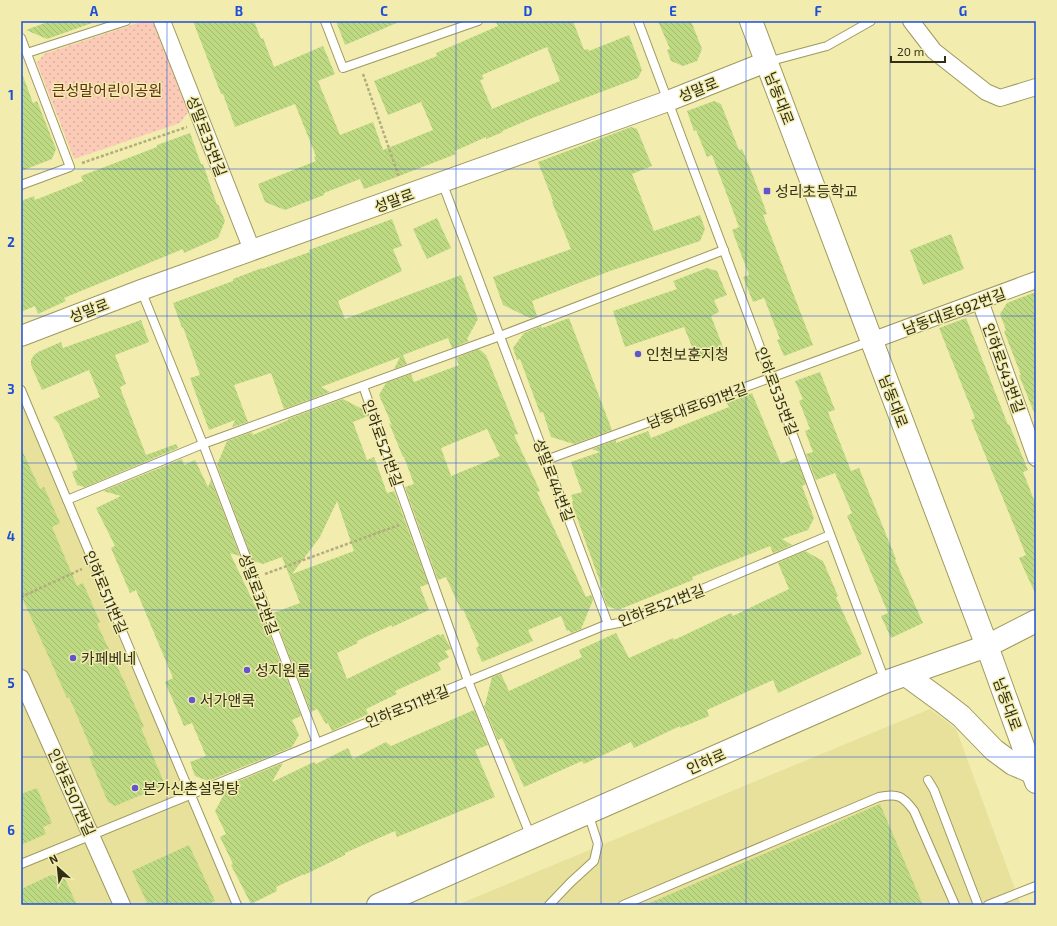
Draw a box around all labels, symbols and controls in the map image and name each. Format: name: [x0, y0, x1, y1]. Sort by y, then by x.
text: A: [90, 3, 99, 19]
text: B: [235, 3, 243, 19]
text: C: [380, 3, 388, 19]
text: D: [524, 3, 533, 19]
text: E: [669, 3, 677, 19]
text: F: [814, 3, 822, 19]
text: G: [959, 3, 967, 19]
scale bar: [891, 38, 945, 64]
text: 20 m: [897, 44, 924, 58]
street label: 남동대로: [762, 69, 798, 127]
street label: 성말로: [675, 73, 721, 105]
park label: 큰성말어린이공원: [52, 81, 162, 99]
text: 1: [8, 87, 14, 103]
street label: 성말로35번길: [183, 93, 231, 179]
place label: 성리초등학교: [775, 182, 858, 200]
street label: 성말로: [371, 184, 417, 216]
marker: 성리초등학교: [762, 186, 772, 196]
text: 2: [7, 234, 15, 250]
street label: 남동대로692번길: [900, 284, 1008, 338]
street label: 성말로: [66, 294, 112, 326]
street label: 인하로543번길: [979, 320, 1029, 416]
street label: 인하로535번길: [752, 344, 802, 438]
place label: 인천보훈지청: [646, 345, 729, 363]
marker: 인천보훈지청: [633, 349, 643, 359]
street label: 남동대로: [876, 372, 912, 430]
street label: 남동대로691번길: [644, 378, 750, 432]
text: 3: [7, 381, 15, 397]
street label: 인하로521번길: [359, 397, 407, 489]
street label: 성말로44번길: [530, 436, 578, 524]
text: 4: [7, 528, 15, 544]
street label: 인하로511번길: [80, 548, 132, 636]
street label: 성말로32번길: [235, 551, 283, 637]
street label: 인하로521번길: [615, 580, 707, 630]
place label: 카페베네: [81, 649, 136, 667]
marker: 카페베네: [68, 653, 78, 663]
place label: 성지원룸: [255, 661, 310, 679]
marker: 성지원룸: [242, 665, 252, 675]
text: 5: [7, 675, 15, 691]
street label: 남동대로: [990, 675, 1026, 733]
street label: 인하로511번길: [362, 681, 452, 731]
place label: 서가앤쿡: [200, 691, 255, 709]
marker: 서가앤쿡: [187, 695, 197, 705]
street label: 인하로: [683, 744, 729, 778]
street label: 인하로507번길: [45, 746, 99, 838]
place label: 본가신촌설렁탕: [143, 779, 240, 797]
marker: 본가신촌설렁탕: [130, 783, 140, 793]
text: 6: [7, 822, 15, 838]
north arrow: [38, 848, 78, 888]
text: N: [47, 851, 60, 866]

